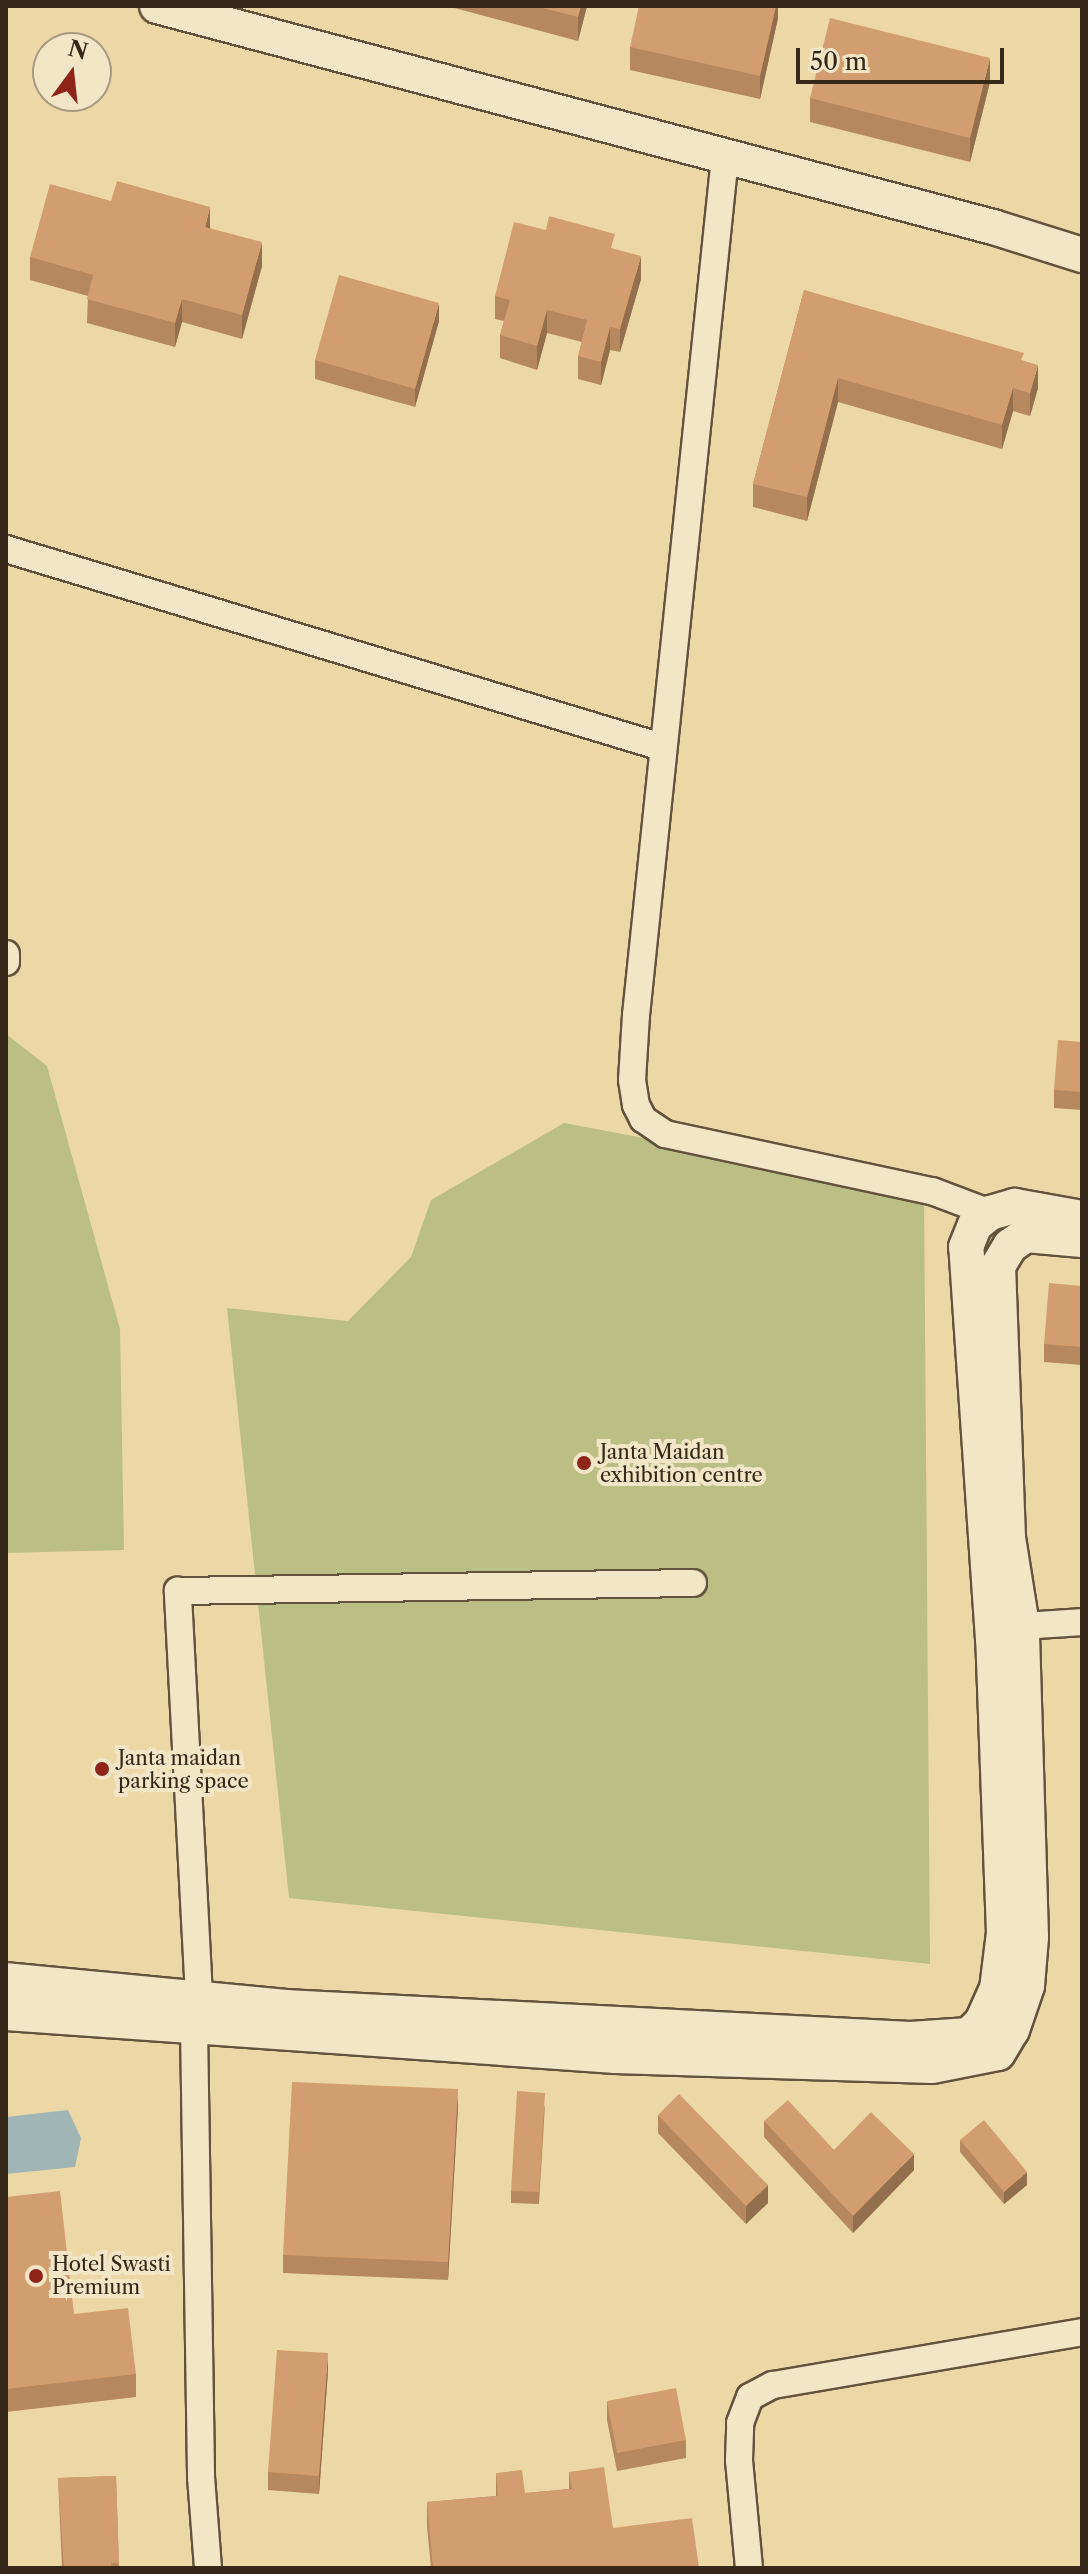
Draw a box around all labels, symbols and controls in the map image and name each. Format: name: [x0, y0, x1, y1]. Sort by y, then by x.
north arrow: [32, 32, 112, 112]
scale bar: [800, 32, 1008, 82]
text: N: [65, 35, 91, 66]
text: 50 m: [810, 47, 867, 76]
place label: Janta Maidan exhibition centre: [600, 1440, 763, 1487]
marker: Janta Maidan exhibition centre: [575, 1454, 593, 1472]
place label: Janta maidan parking space: [118, 1746, 249, 1793]
marker: Janta maidan parking space: [93, 1760, 111, 1778]
place label: Hotel Swasti Premium: [52, 2252, 171, 2299]
marker: Hotel Swasti Premium: [27, 2267, 45, 2285]

